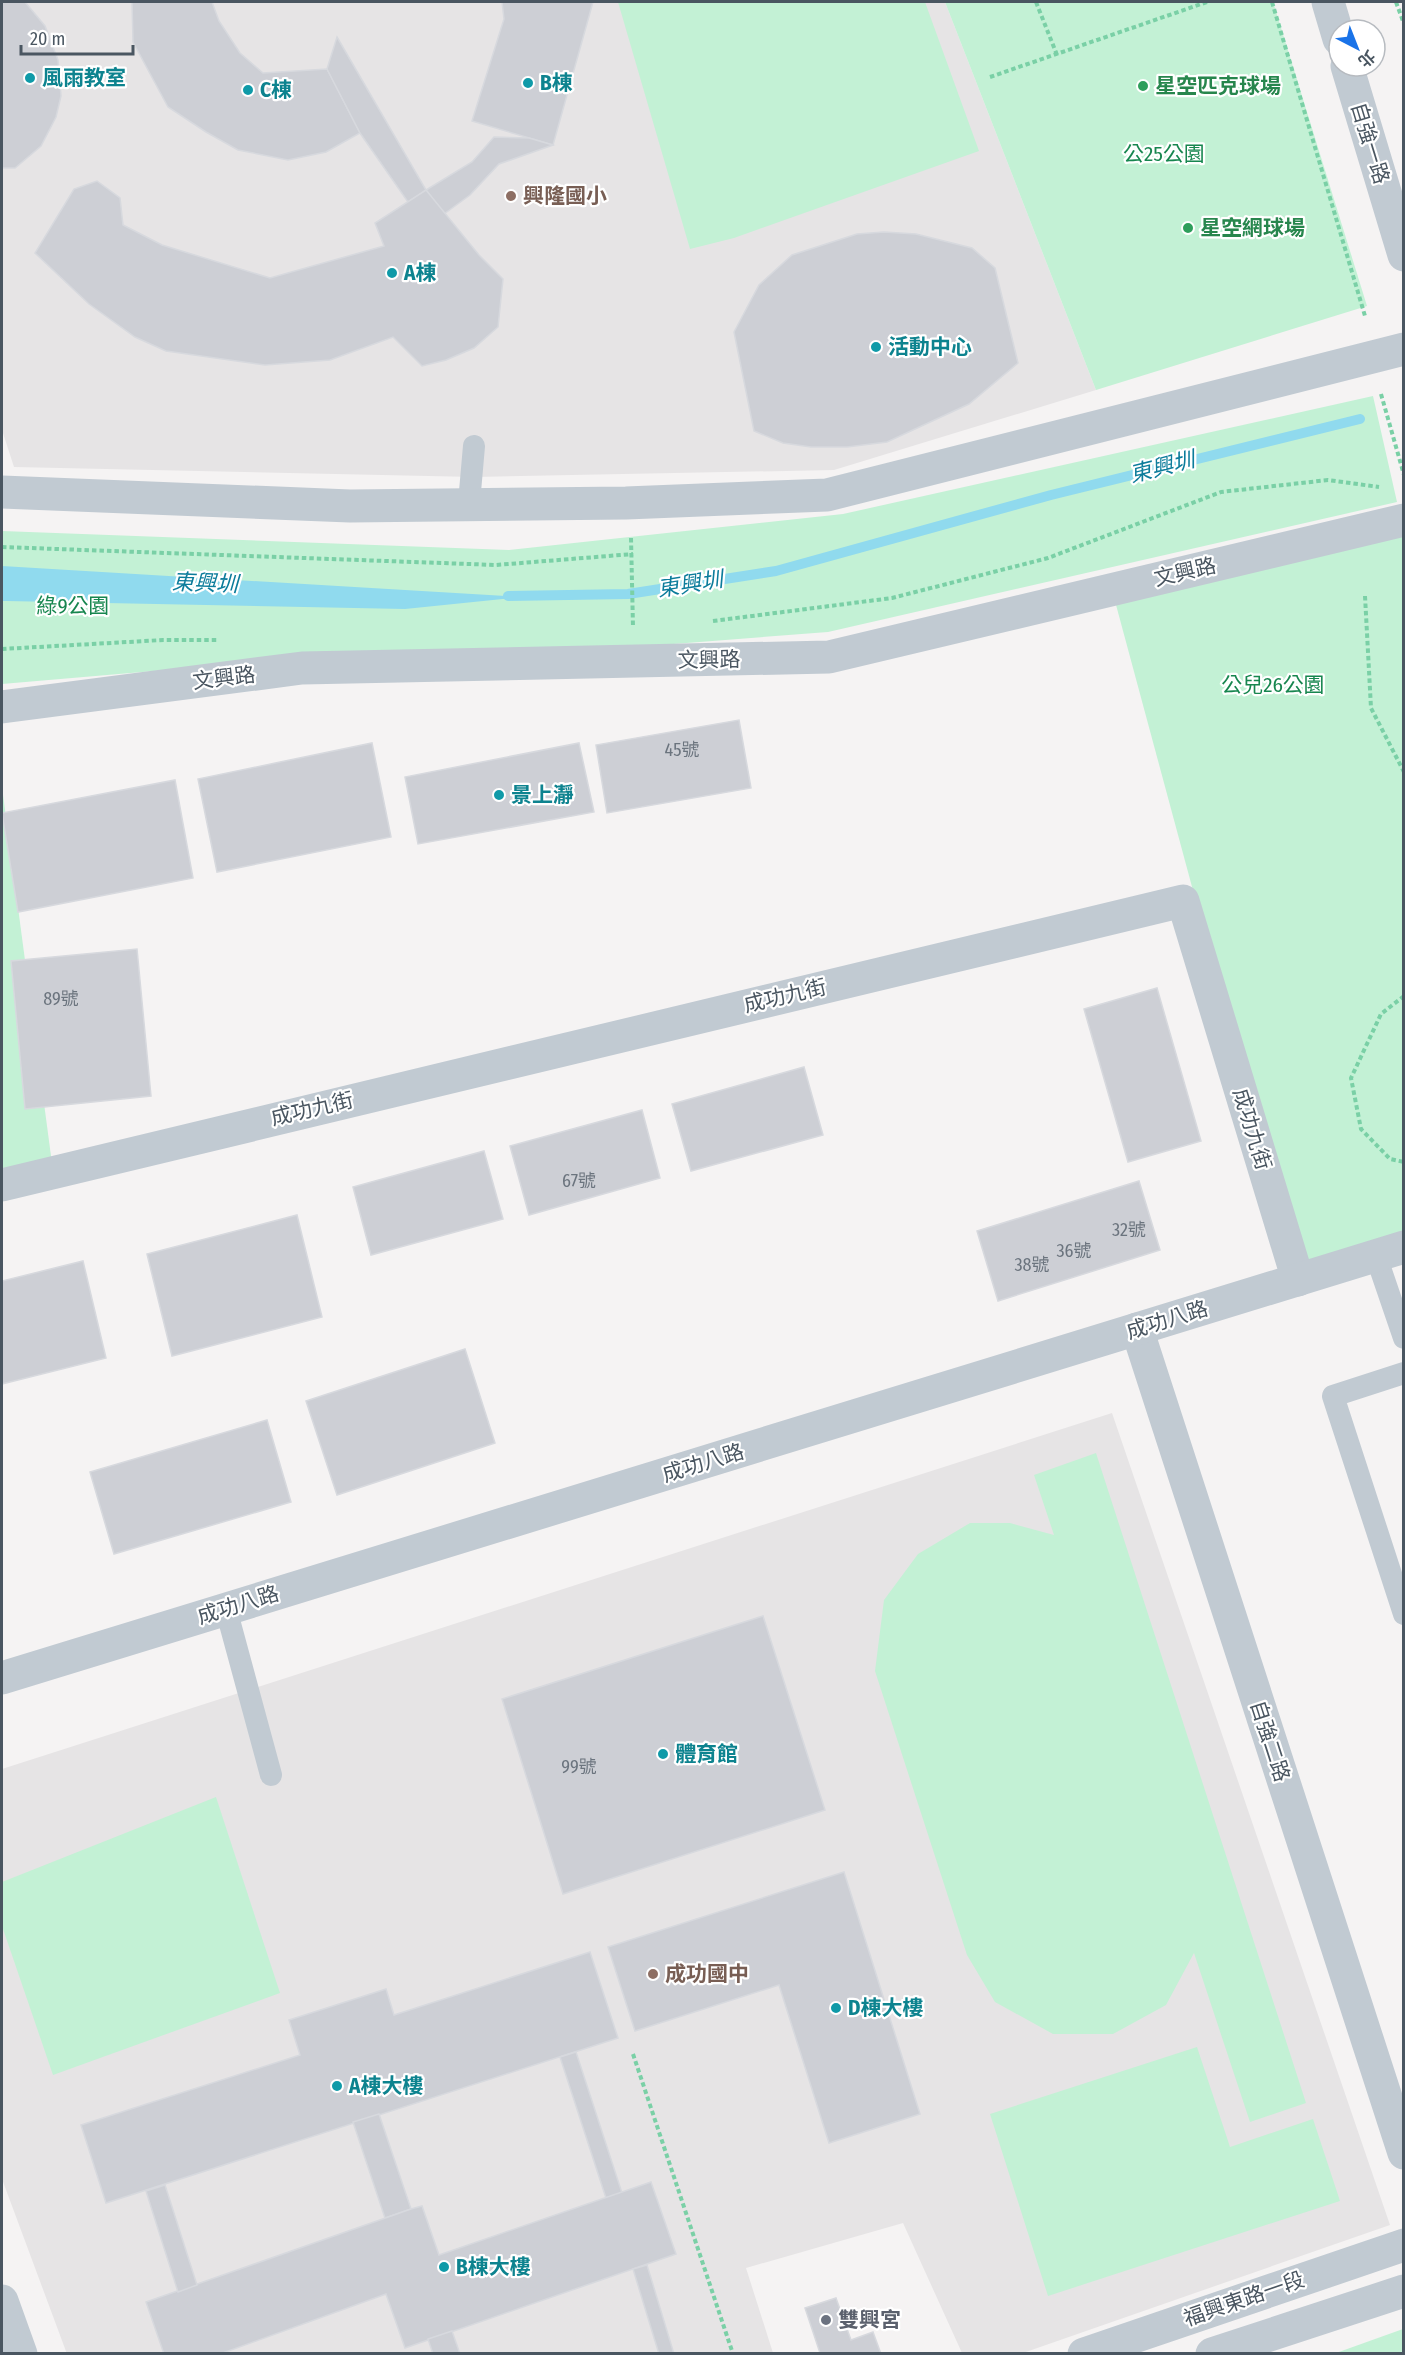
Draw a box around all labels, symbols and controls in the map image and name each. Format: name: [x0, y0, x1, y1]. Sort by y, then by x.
scale bar: [21, 18, 134, 56]
north arrow: [1327, 18, 1387, 78]
text: 20 m: [30, 28, 65, 50]
text: 北: [1354, 46, 1379, 71]
place label: 風雨教室: [42, 65, 126, 91]
place label: B棟: [540, 70, 573, 96]
marker: 風雨教室: [23, 71, 37, 85]
place label: 星空匹克球場: [1155, 73, 1281, 99]
marker: B棟: [521, 76, 535, 90]
place label: C棟: [260, 77, 292, 103]
marker: 星空匹克球場: [1136, 79, 1150, 93]
marker: C棟: [241, 83, 255, 97]
street label: 自強一路: [1345, 99, 1395, 187]
park label: 公25公園: [1123, 141, 1205, 167]
place label: 興隆國小: [523, 183, 607, 209]
marker: 興隆國小: [504, 189, 518, 203]
place label: 星空網球場: [1200, 215, 1305, 241]
marker: 星空網球場: [1181, 221, 1195, 235]
place label: A棟: [403, 260, 436, 286]
marker: A棟: [385, 266, 399, 280]
place label: 活動中心: [888, 334, 972, 360]
marker: 活動中心: [869, 340, 883, 354]
water label: 東興圳: [1127, 445, 1200, 488]
street label: 文興路: [1151, 552, 1219, 592]
water label: 東興圳: [655, 565, 728, 602]
water label: 東興圳: [172, 568, 241, 598]
park label: 綠9公園: [36, 593, 110, 619]
street label: 文興路: [677, 646, 741, 674]
street label: 文興路: [191, 661, 257, 695]
park label: 公兒26公園: [1221, 672, 1325, 698]
house number: 45號: [665, 739, 699, 761]
place label: 景上瀞: [511, 782, 574, 808]
marker: 景上瀞: [492, 788, 506, 802]
street label: 成功九街: [741, 974, 829, 1018]
house number: 89號: [43, 988, 79, 1010]
street label: 成功九街: [1227, 1085, 1277, 1173]
street label: 成功九街: [268, 1087, 356, 1131]
house number: 67號: [562, 1170, 596, 1192]
house number: 32號: [1112, 1219, 1146, 1241]
house number: 36號: [1056, 1240, 1092, 1262]
house number: 38號: [1014, 1254, 1050, 1276]
street label: 成功八路: [1123, 1295, 1211, 1345]
street label: 成功八路: [659, 1438, 747, 1488]
street label: 成功八路: [194, 1580, 282, 1630]
street label: 自強二路: [1245, 1697, 1295, 1785]
place label: 體育館: [675, 1741, 738, 1767]
marker: 體育館: [656, 1747, 670, 1761]
house number: 99號: [561, 1756, 597, 1778]
place label: 成功國中: [665, 1961, 749, 1987]
marker: 成功國中: [646, 1967, 660, 1981]
place label: D棟大樓: [848, 1995, 924, 2021]
marker: D棟大樓: [829, 2001, 843, 2015]
place label: A棟大樓: [348, 2073, 423, 2099]
marker: A棟大樓: [330, 2079, 344, 2093]
place label: B棟大樓: [456, 2254, 531, 2280]
marker: B棟大樓: [437, 2260, 451, 2274]
street label: 福興東路一段: [1180, 2266, 1308, 2332]
place label: 雙興宮: [838, 2307, 901, 2333]
marker: 雙興宮: [819, 2313, 833, 2327]

